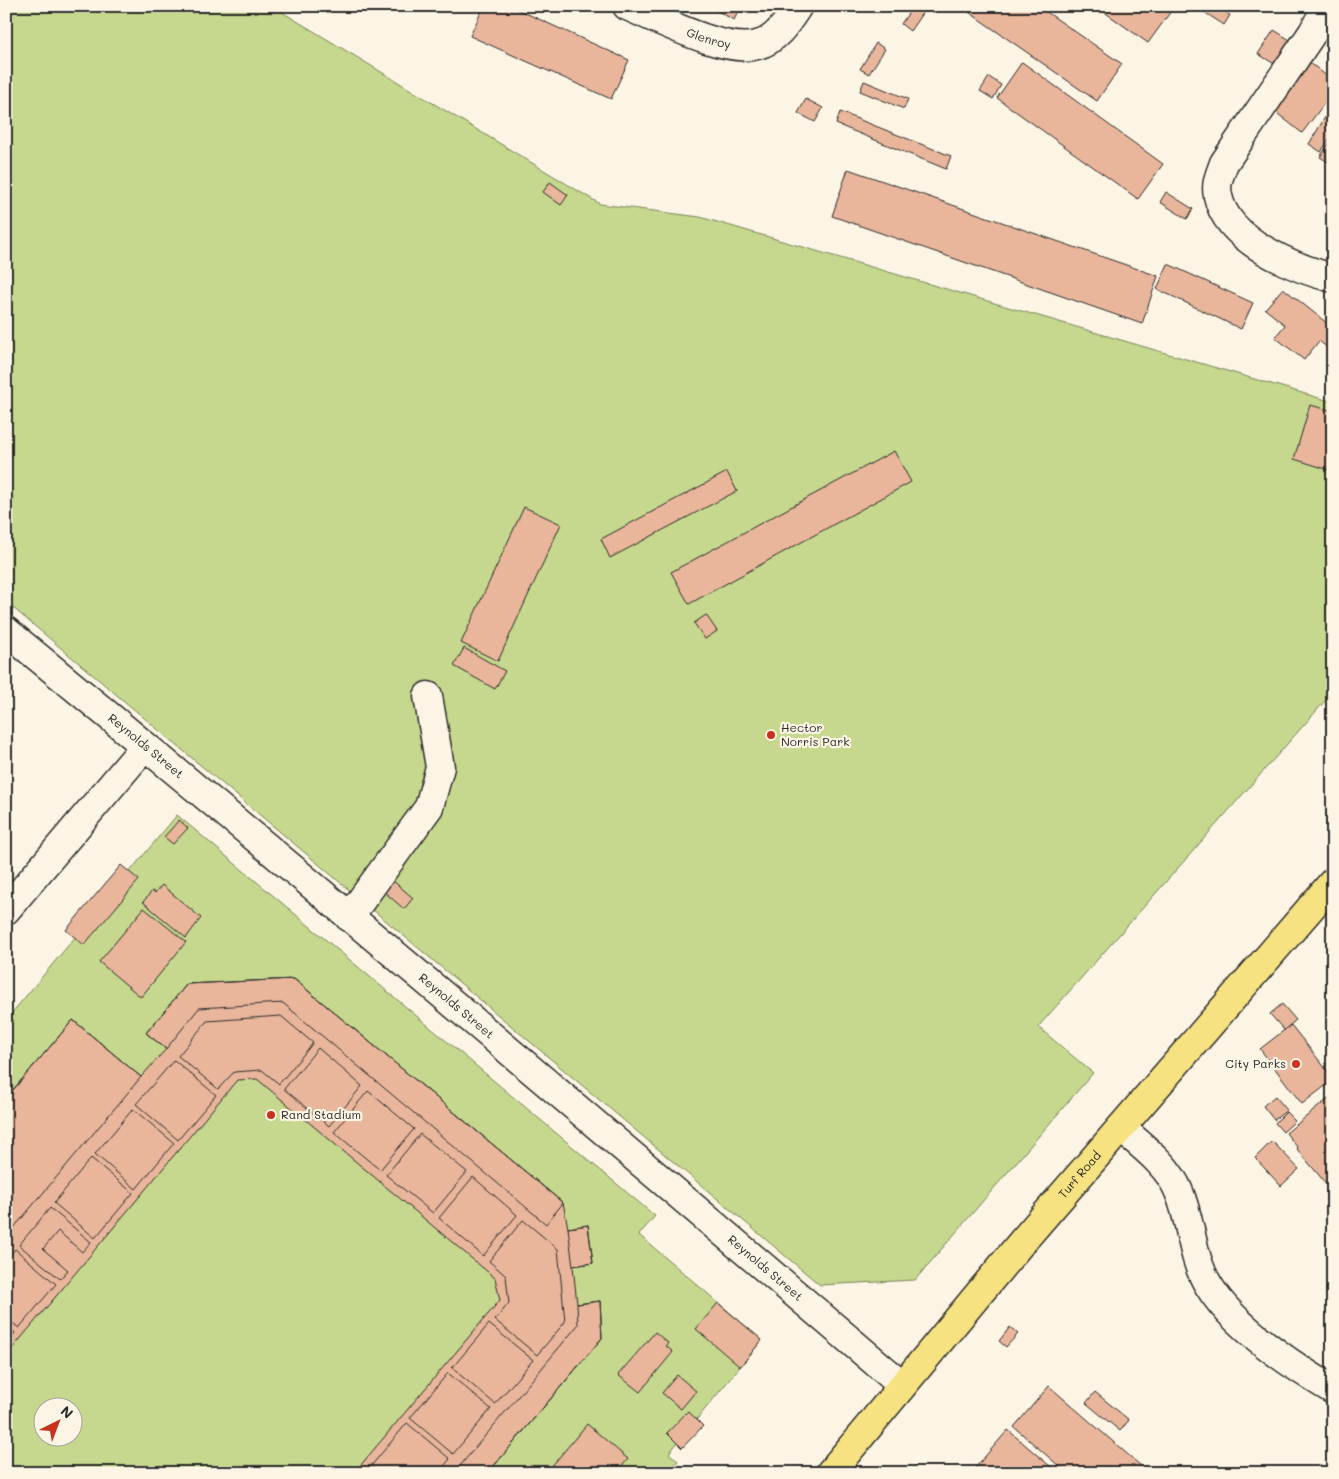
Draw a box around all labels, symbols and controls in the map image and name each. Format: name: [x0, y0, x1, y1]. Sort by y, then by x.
street label: Glenroy: [684, 24, 732, 52]
street label: Reynolds Street: [105, 709, 187, 782]
place label: Hector Norris Park: [781, 719, 850, 749]
marker: Hector Norris Park: [765, 729, 777, 741]
street label: Reynolds Street: [416, 969, 498, 1042]
place label: City Parks: [1225, 1055, 1286, 1071]
marker: City Parks: [1290, 1058, 1302, 1070]
place label: Rand Stadium: [281, 1106, 361, 1122]
marker: Rand Stadium: [265, 1109, 277, 1121]
street label: Turf Road: [1054, 1147, 1104, 1201]
street label: Reynolds Street: [725, 1231, 807, 1304]
north arrow: [32, 1396, 82, 1446]
text: N: [57, 1401, 77, 1423]

